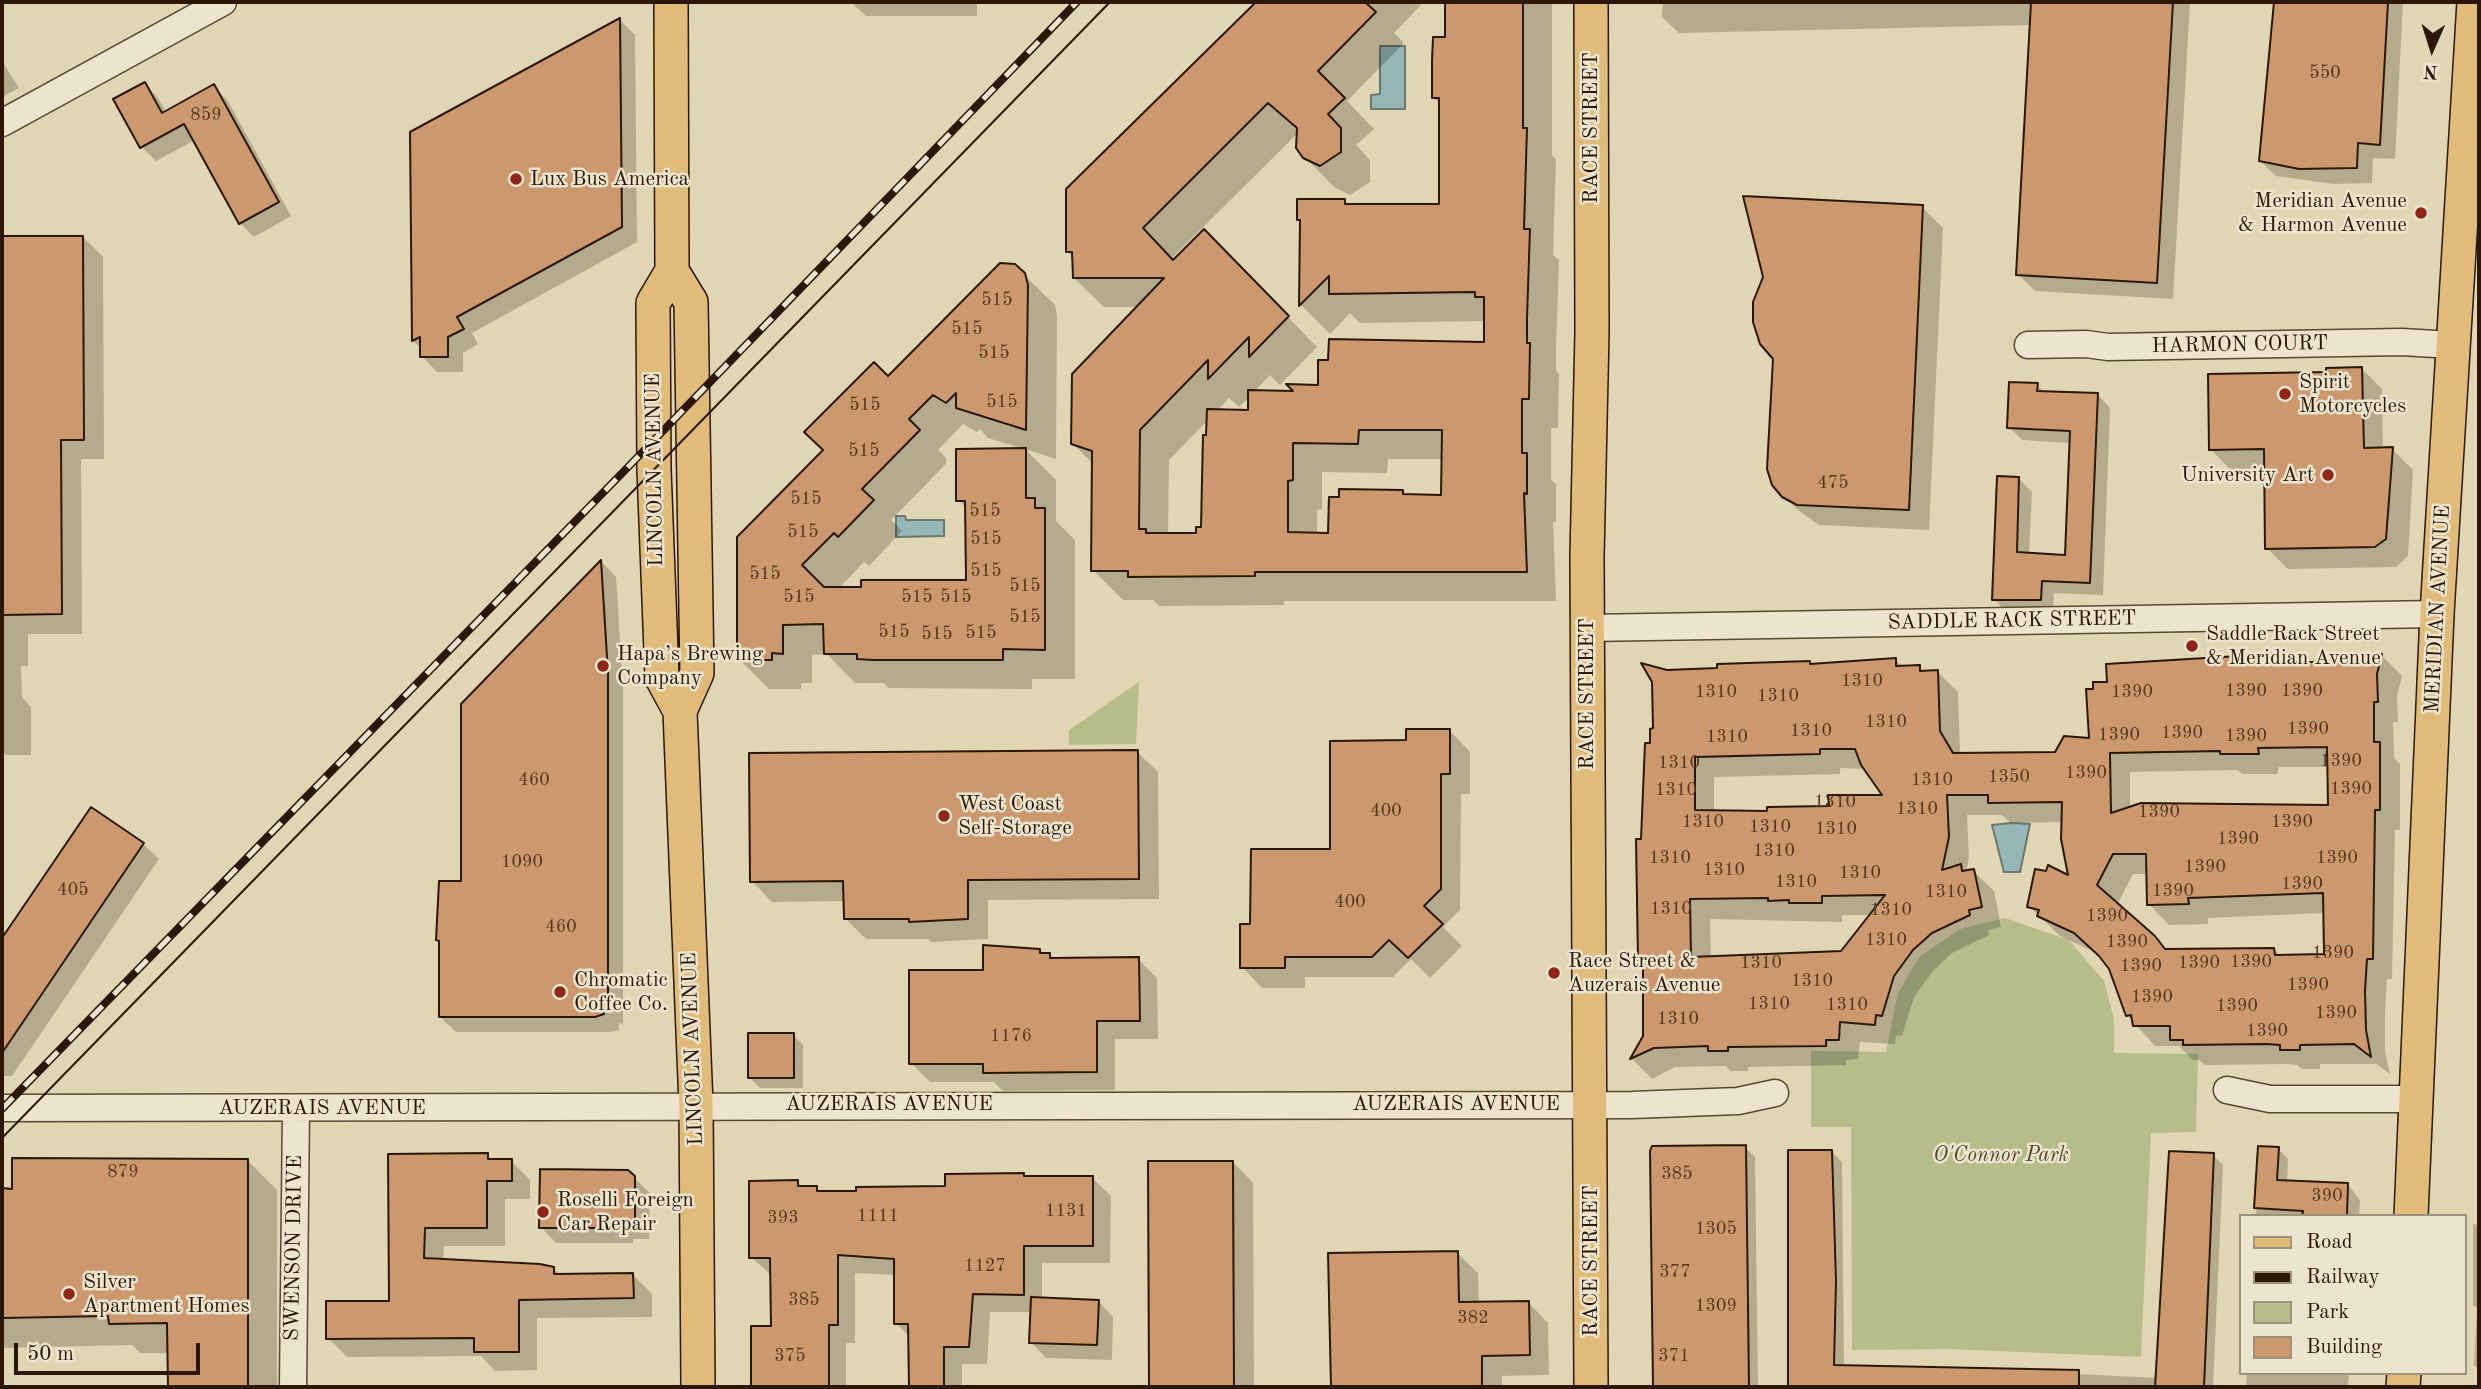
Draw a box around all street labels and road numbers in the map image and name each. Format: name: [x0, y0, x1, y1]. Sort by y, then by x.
street label: RACE STREET: [1578, 52, 1604, 204]
street label: HARMON COURT: [2152, 331, 2328, 359]
street label: LINCOLN AVENUE: [641, 373, 669, 567]
street label: MERIDIAN AVENUE: [2420, 504, 2456, 714]
street label: SADDLE RACK STREET: [1887, 606, 2137, 636]
street label: RACE STREET: [1574, 618, 1600, 770]
street label: LINCOLN AVENUE: [677, 952, 709, 1146]
street label: AUZERAIS AVENUE: [785, 1091, 993, 1117]
street label: AUZERAIS AVENUE: [1352, 1091, 1560, 1117]
street label: AUZERAIS AVENUE: [218, 1095, 426, 1121]
street label: SWENSON DRIVE: [280, 1155, 308, 1341]
street label: RACE STREET: [1578, 1185, 1604, 1337]

